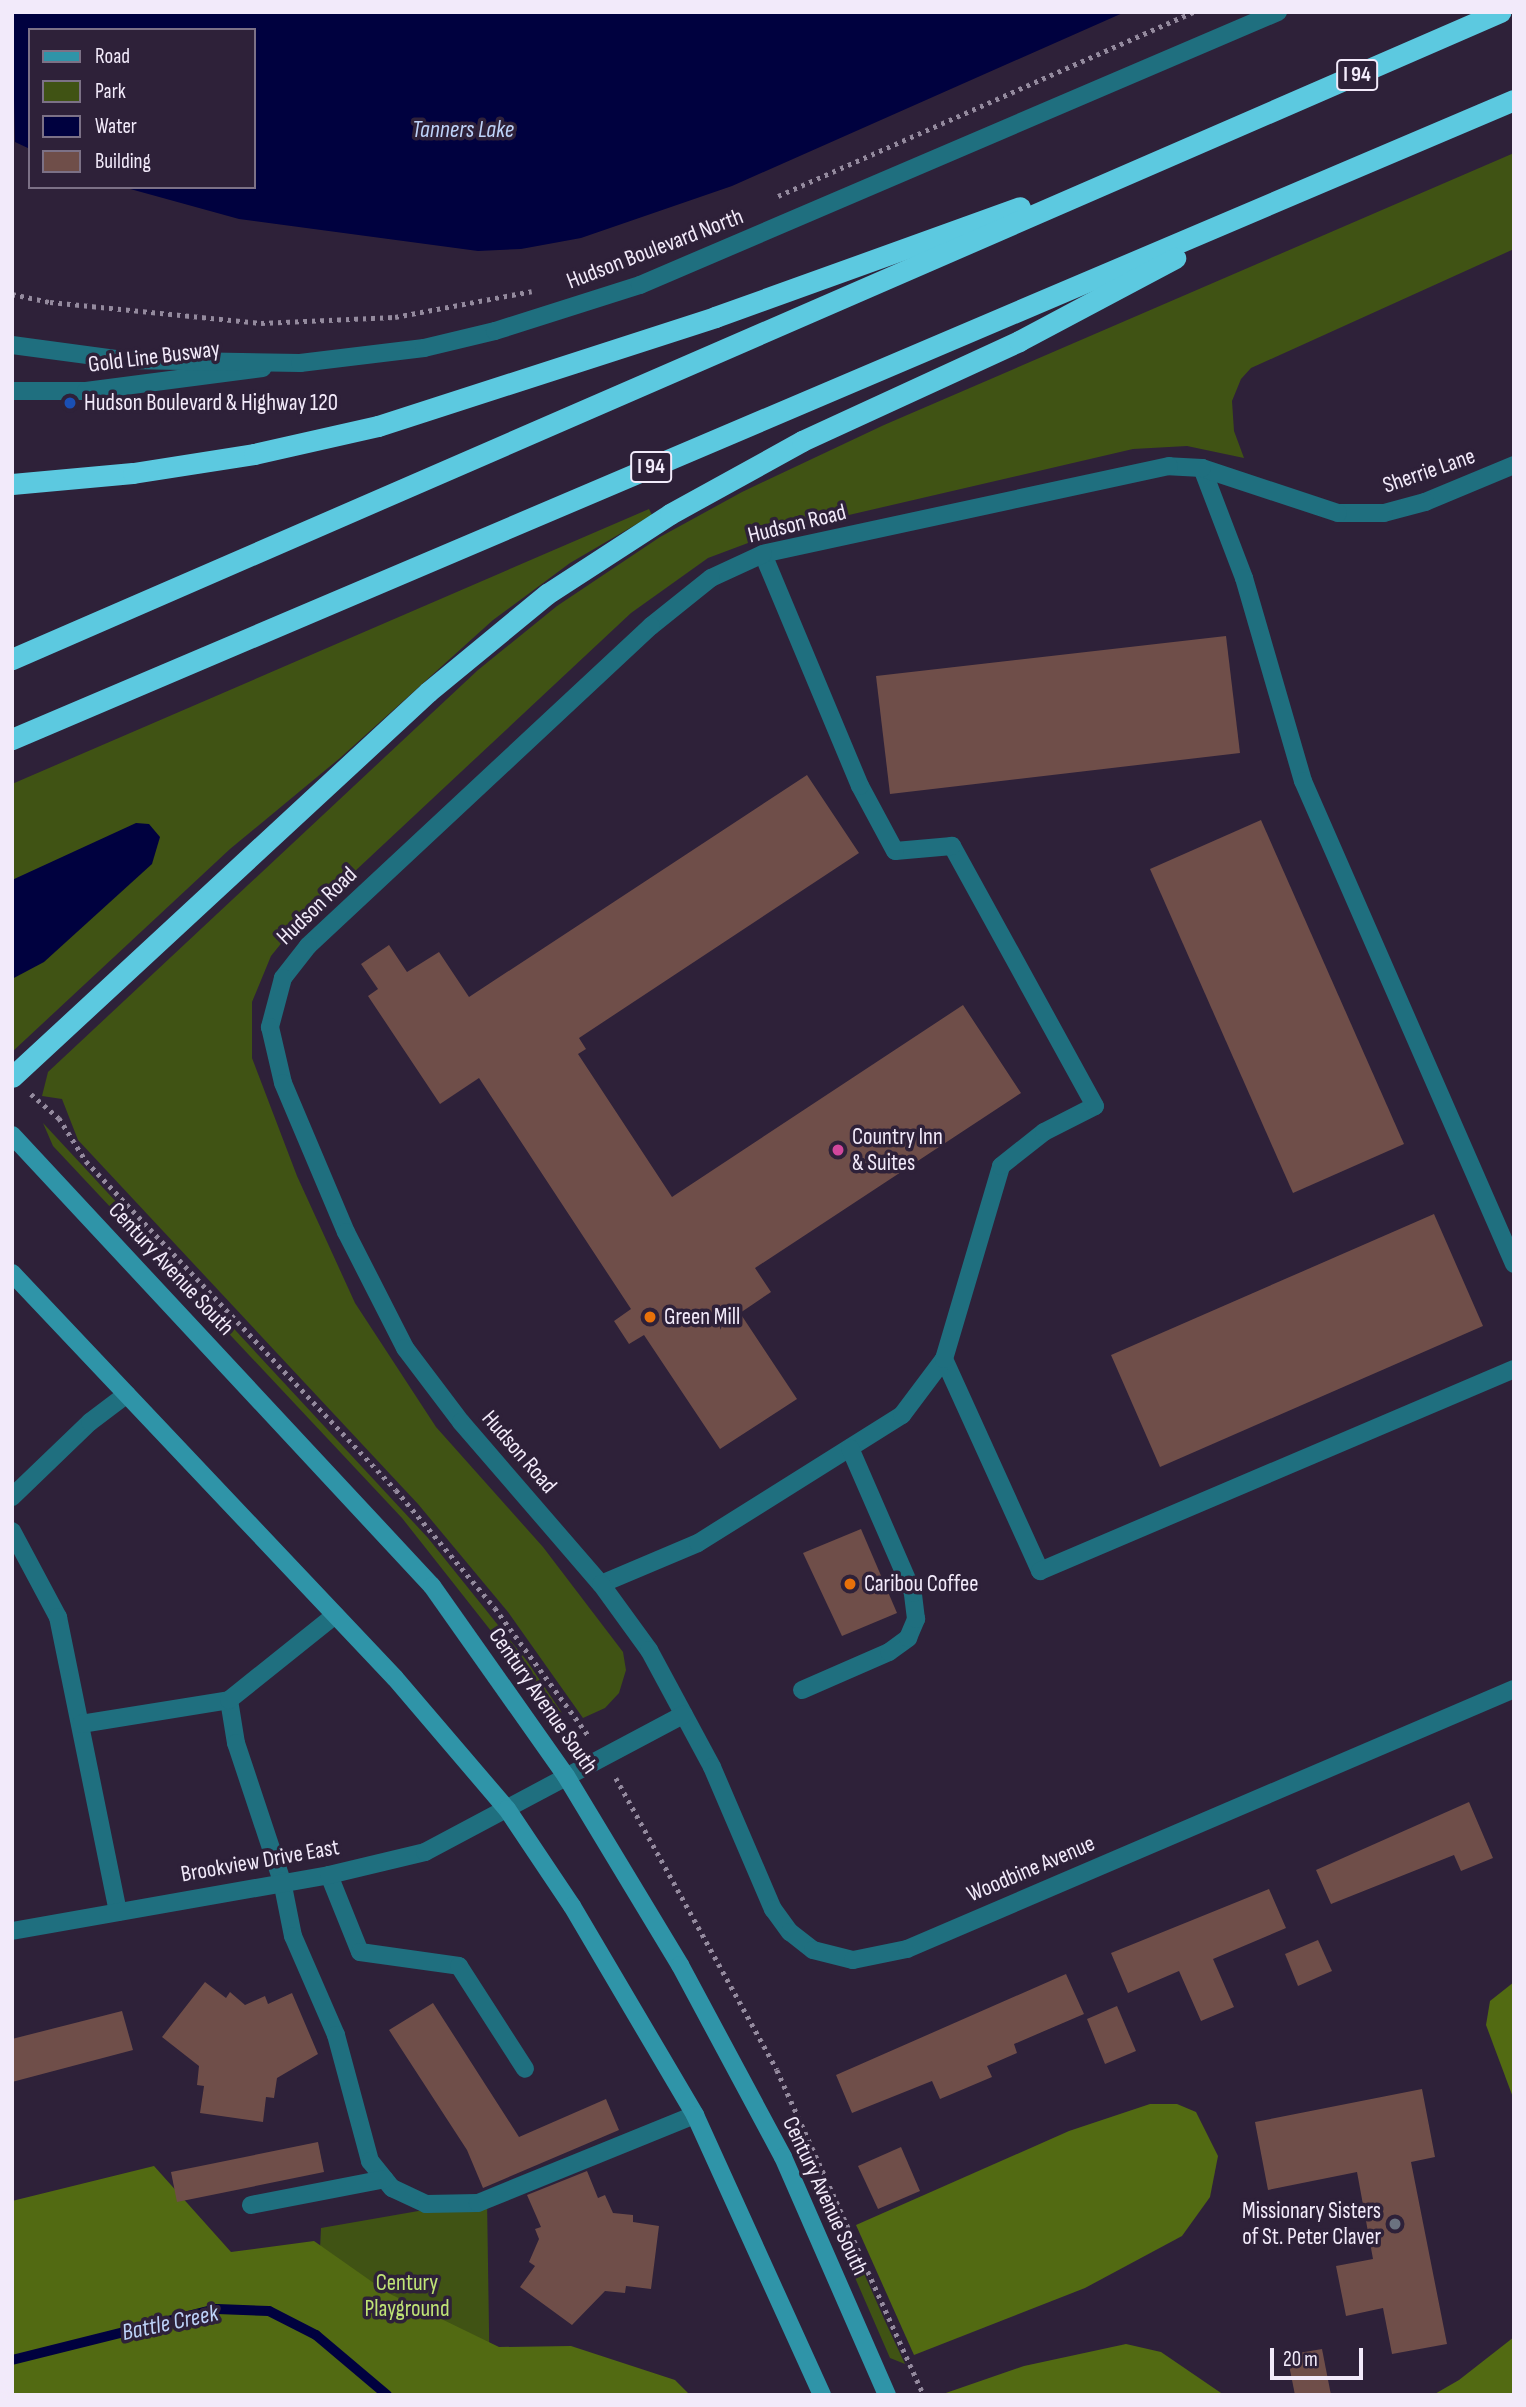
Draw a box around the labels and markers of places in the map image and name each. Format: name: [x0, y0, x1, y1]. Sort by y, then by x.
place label: Hudson Boulevard & Highway 120: [84, 389, 338, 417]
marker: Hudson Boulevard & Highway 120: [62, 395, 78, 411]
place label: Country Inn & Suites: [852, 1123, 943, 1177]
marker: Country Inn & Suites: [830, 1142, 846, 1158]
place label: Green Mill: [664, 1303, 740, 1331]
marker: Green Mill: [642, 1309, 658, 1325]
place label: Caribou Coffee: [864, 1570, 978, 1598]
marker: Caribou Coffee: [842, 1576, 858, 1592]
place label: Missionary Sisters of St. Peter Claver: [1242, 2197, 1381, 2251]
marker: Missionary Sisters of St. Peter Claver: [1387, 2216, 1403, 2232]

